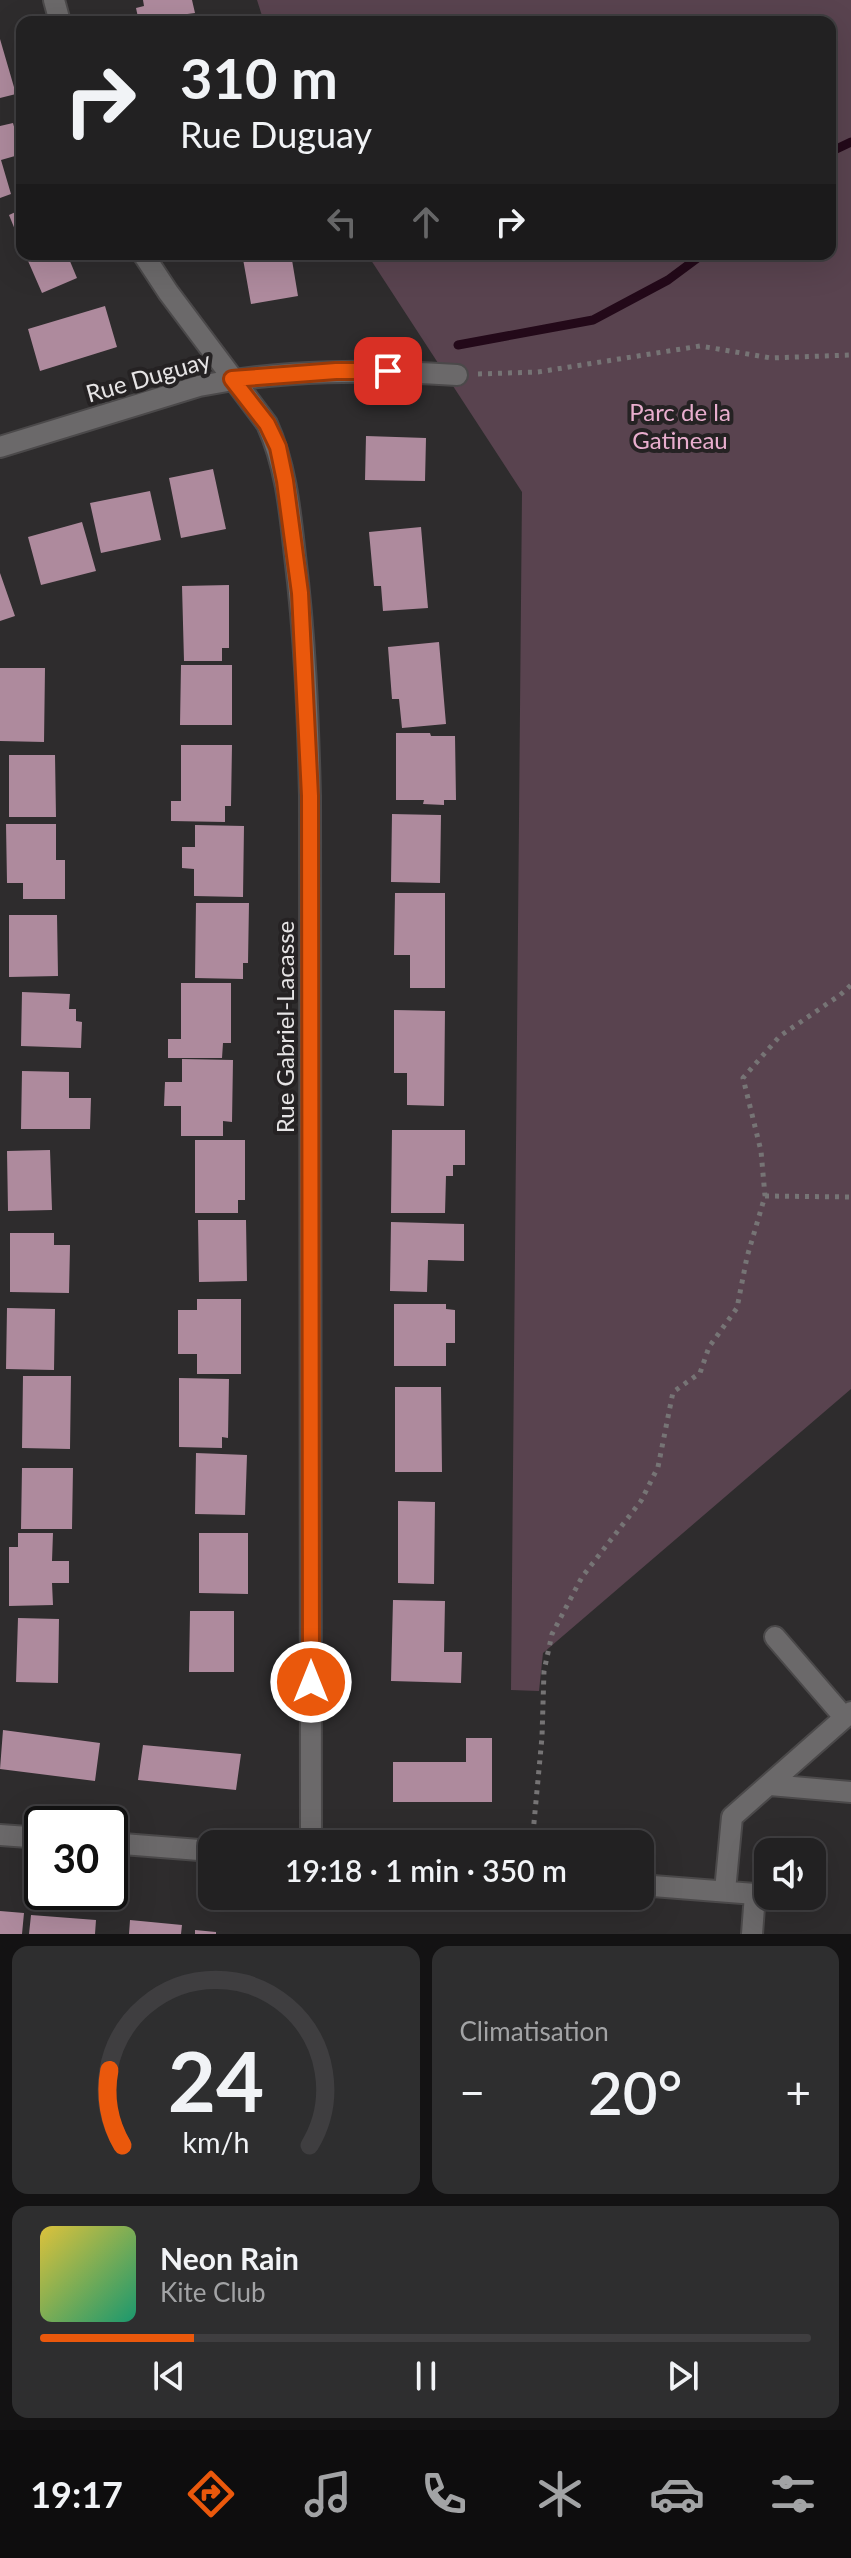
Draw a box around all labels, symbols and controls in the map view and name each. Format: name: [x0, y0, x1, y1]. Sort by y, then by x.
text: 310 m: [180, 44, 338, 111]
icon: right: [48, 48, 152, 152]
text: Rue Duguay: [180, 112, 372, 156]
icon: left: [320, 200, 364, 244]
icon: ahead: [404, 200, 448, 244]
icon: right: [488, 200, 532, 244]
pin: [354, 337, 422, 405]
street label: Rue Duguay: [82, 344, 214, 408]
icon: arrive: [366, 349, 410, 393]
park label: Parc de la Gatineau: [629, 397, 731, 454]
street label: Rue Gabriel-Lacasse: [270, 921, 299, 1133]
position arrow: [269, 1640, 353, 1724]
speed limit sign: 30: [24, 1806, 128, 1910]
map controls: [754, 1838, 826, 1910]
button: sound: [754, 1838, 826, 1910]
text: 19:18 · 1 min · 350 m: [285, 1852, 567, 1888]
text: Climatisation: [460, 2015, 609, 2047]
text: 24: [168, 2030, 264, 2130]
text: 20°: [588, 2056, 683, 2128]
text: −: [460, 2066, 485, 2118]
text: +: [785, 2066, 811, 2118]
text: km/h: [182, 2125, 249, 2159]
text: Neon Rain: [160, 2240, 299, 2276]
text: Kite Club: [160, 2276, 266, 2308]
icon: previous: [147, 2354, 191, 2398]
icon: pause: [404, 2354, 448, 2398]
icon: next: [661, 2354, 705, 2398]
icon: directions: [183, 2466, 239, 2522]
icon: music: [300, 2466, 356, 2522]
icon: phone: [416, 2466, 472, 2522]
icon: climate: [532, 2466, 588, 2522]
icon: car: [649, 2466, 705, 2522]
icon: filters: [765, 2466, 821, 2522]
text: 19:17: [30, 2472, 123, 2516]

